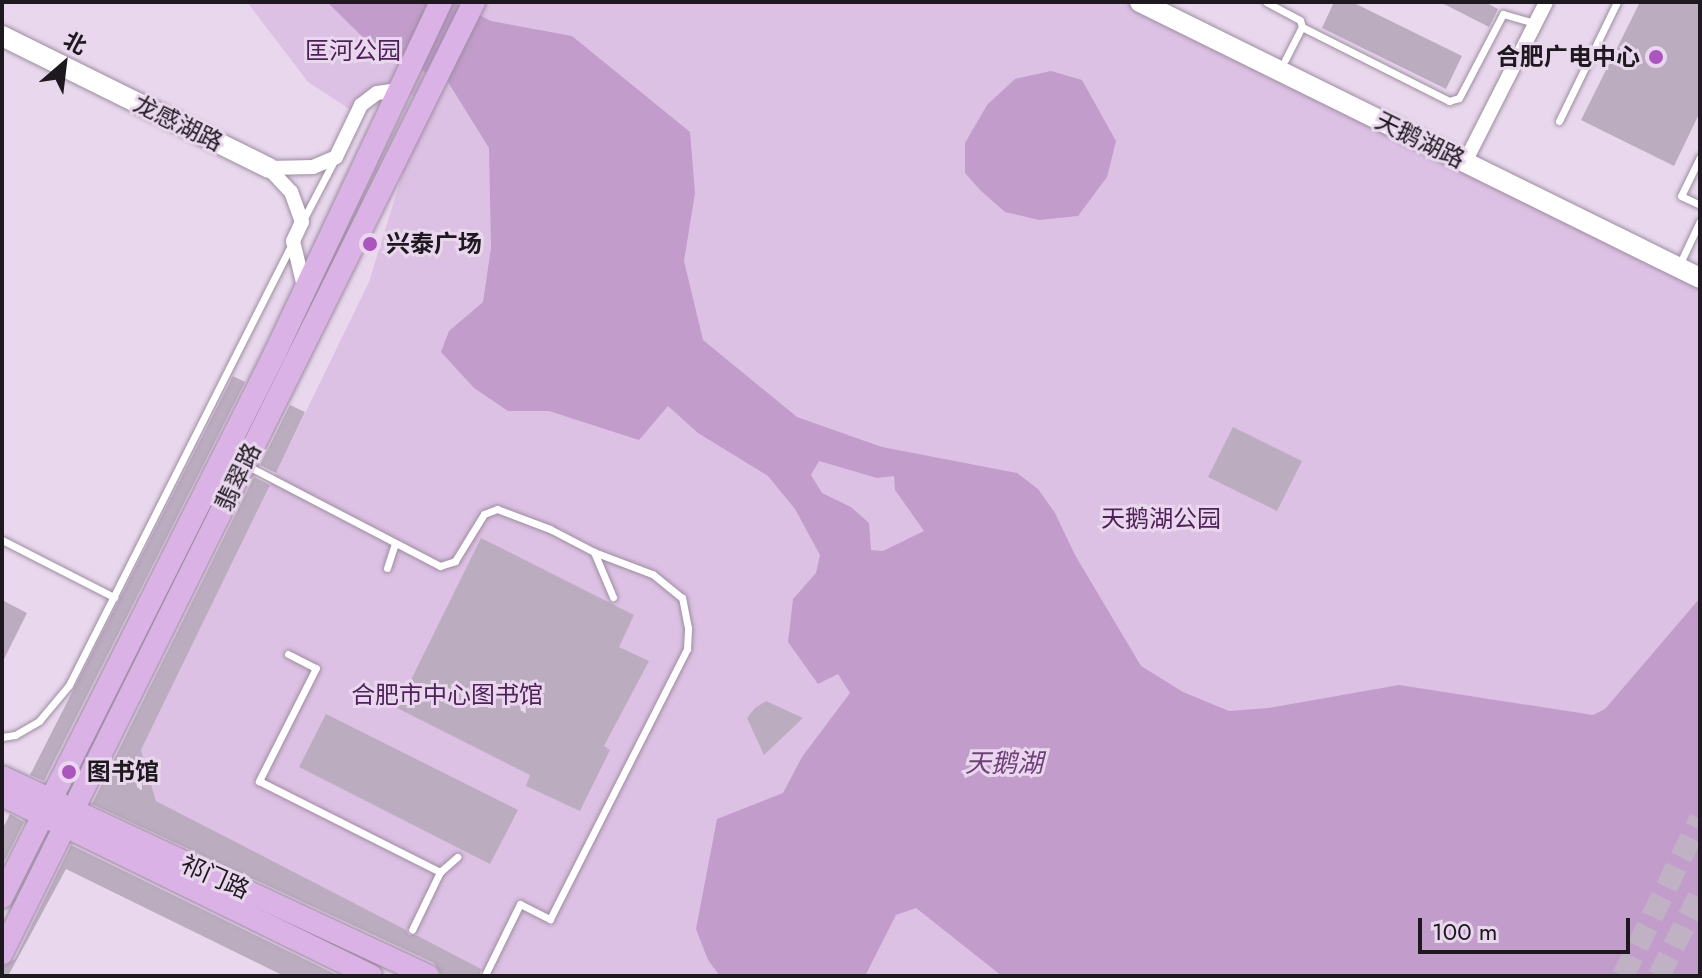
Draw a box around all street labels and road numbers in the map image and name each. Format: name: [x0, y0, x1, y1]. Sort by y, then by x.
street label: 龙感湖路: [129, 89, 227, 157]
street label: 天鹅湖路: [1371, 106, 1469, 174]
street label: 翡翠路: [209, 438, 267, 516]
street label: 祁门路: [176, 849, 254, 905]

